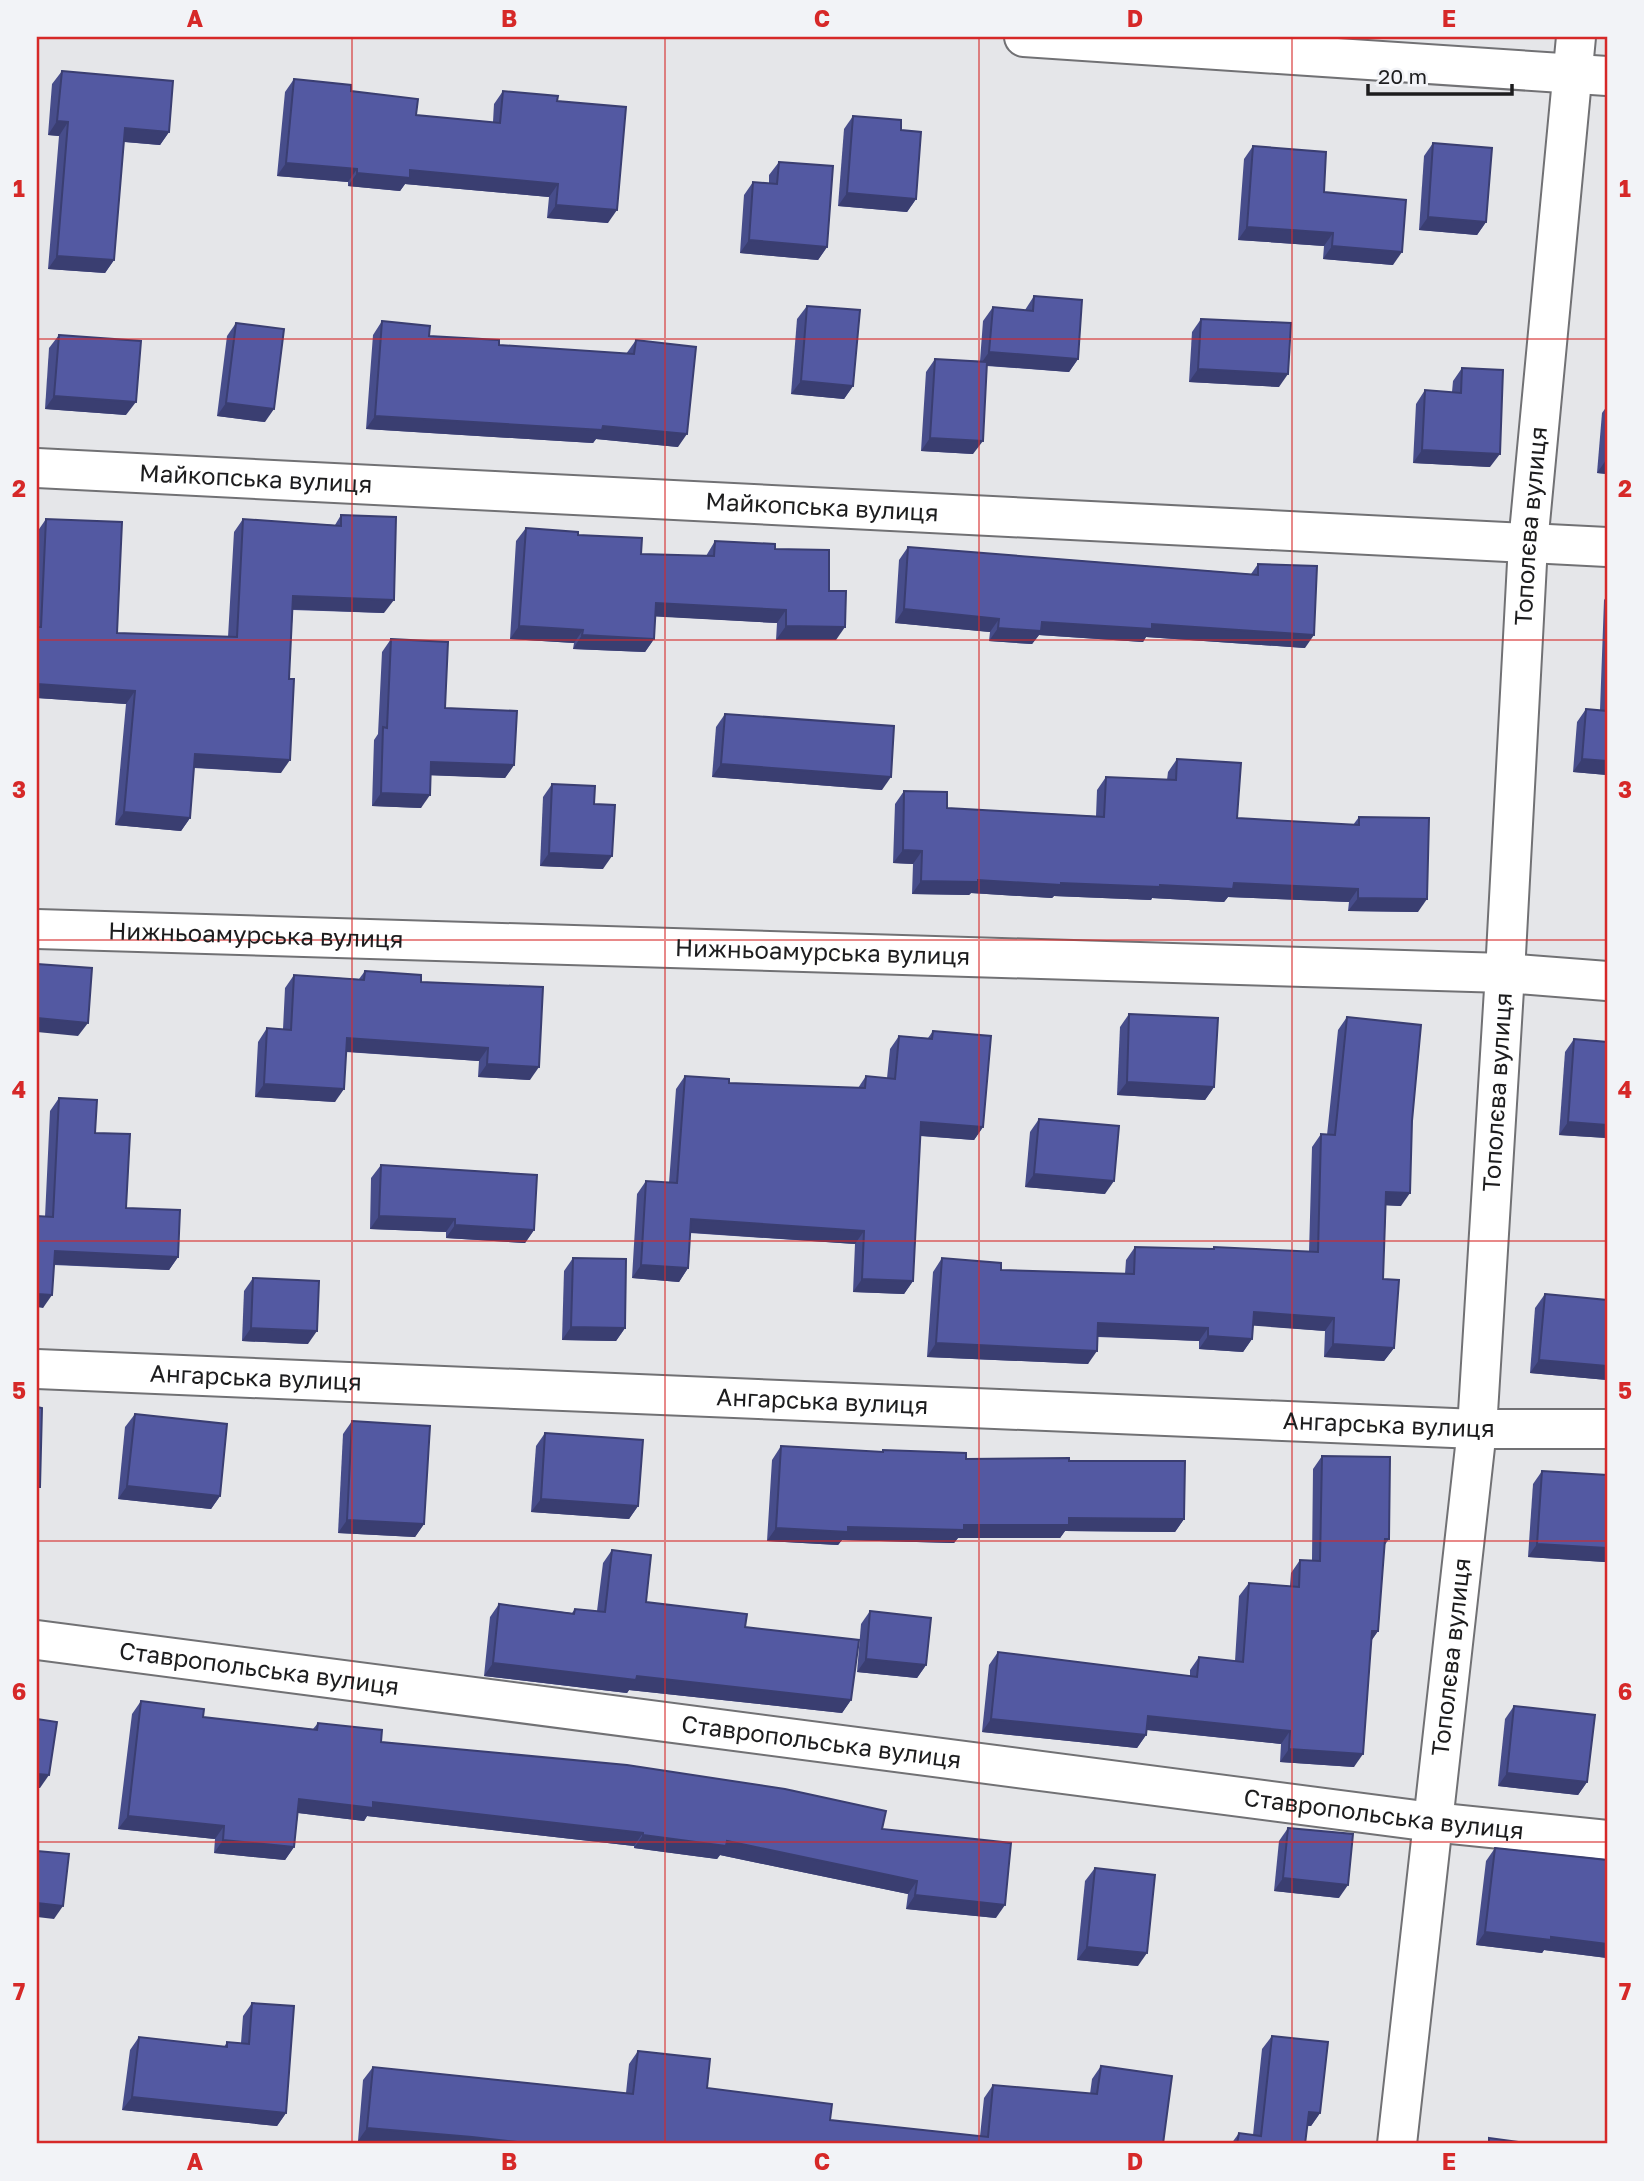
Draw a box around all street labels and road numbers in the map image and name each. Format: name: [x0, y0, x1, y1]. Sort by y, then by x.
street label: Тополєва вулиця: [1508, 425, 1552, 626]
street label: Майкопська вулиця: [139, 457, 373, 498]
street label: Майкопська вулиця: [705, 486, 939, 526]
street label: Нижньоамурська вулиця: [108, 915, 404, 953]
street label: Нижньоамурська вулиця: [675, 932, 971, 970]
street label: Тополєва вулиця: [1476, 992, 1517, 1192]
street label: Ангарська вулиця: [149, 1358, 362, 1396]
street label: Ангарська вулиця: [716, 1381, 929, 1419]
street label: Ангарська вулиця: [1282, 1405, 1495, 1442]
street label: Тополєва вулиця: [1424, 1556, 1475, 1758]
street label: Ставропольська вулиця: [118, 1635, 401, 1700]
street label: Ставропольська вулиця: [680, 1708, 963, 1773]
street label: Ставропольська вулиця: [1242, 1782, 1525, 1844]

